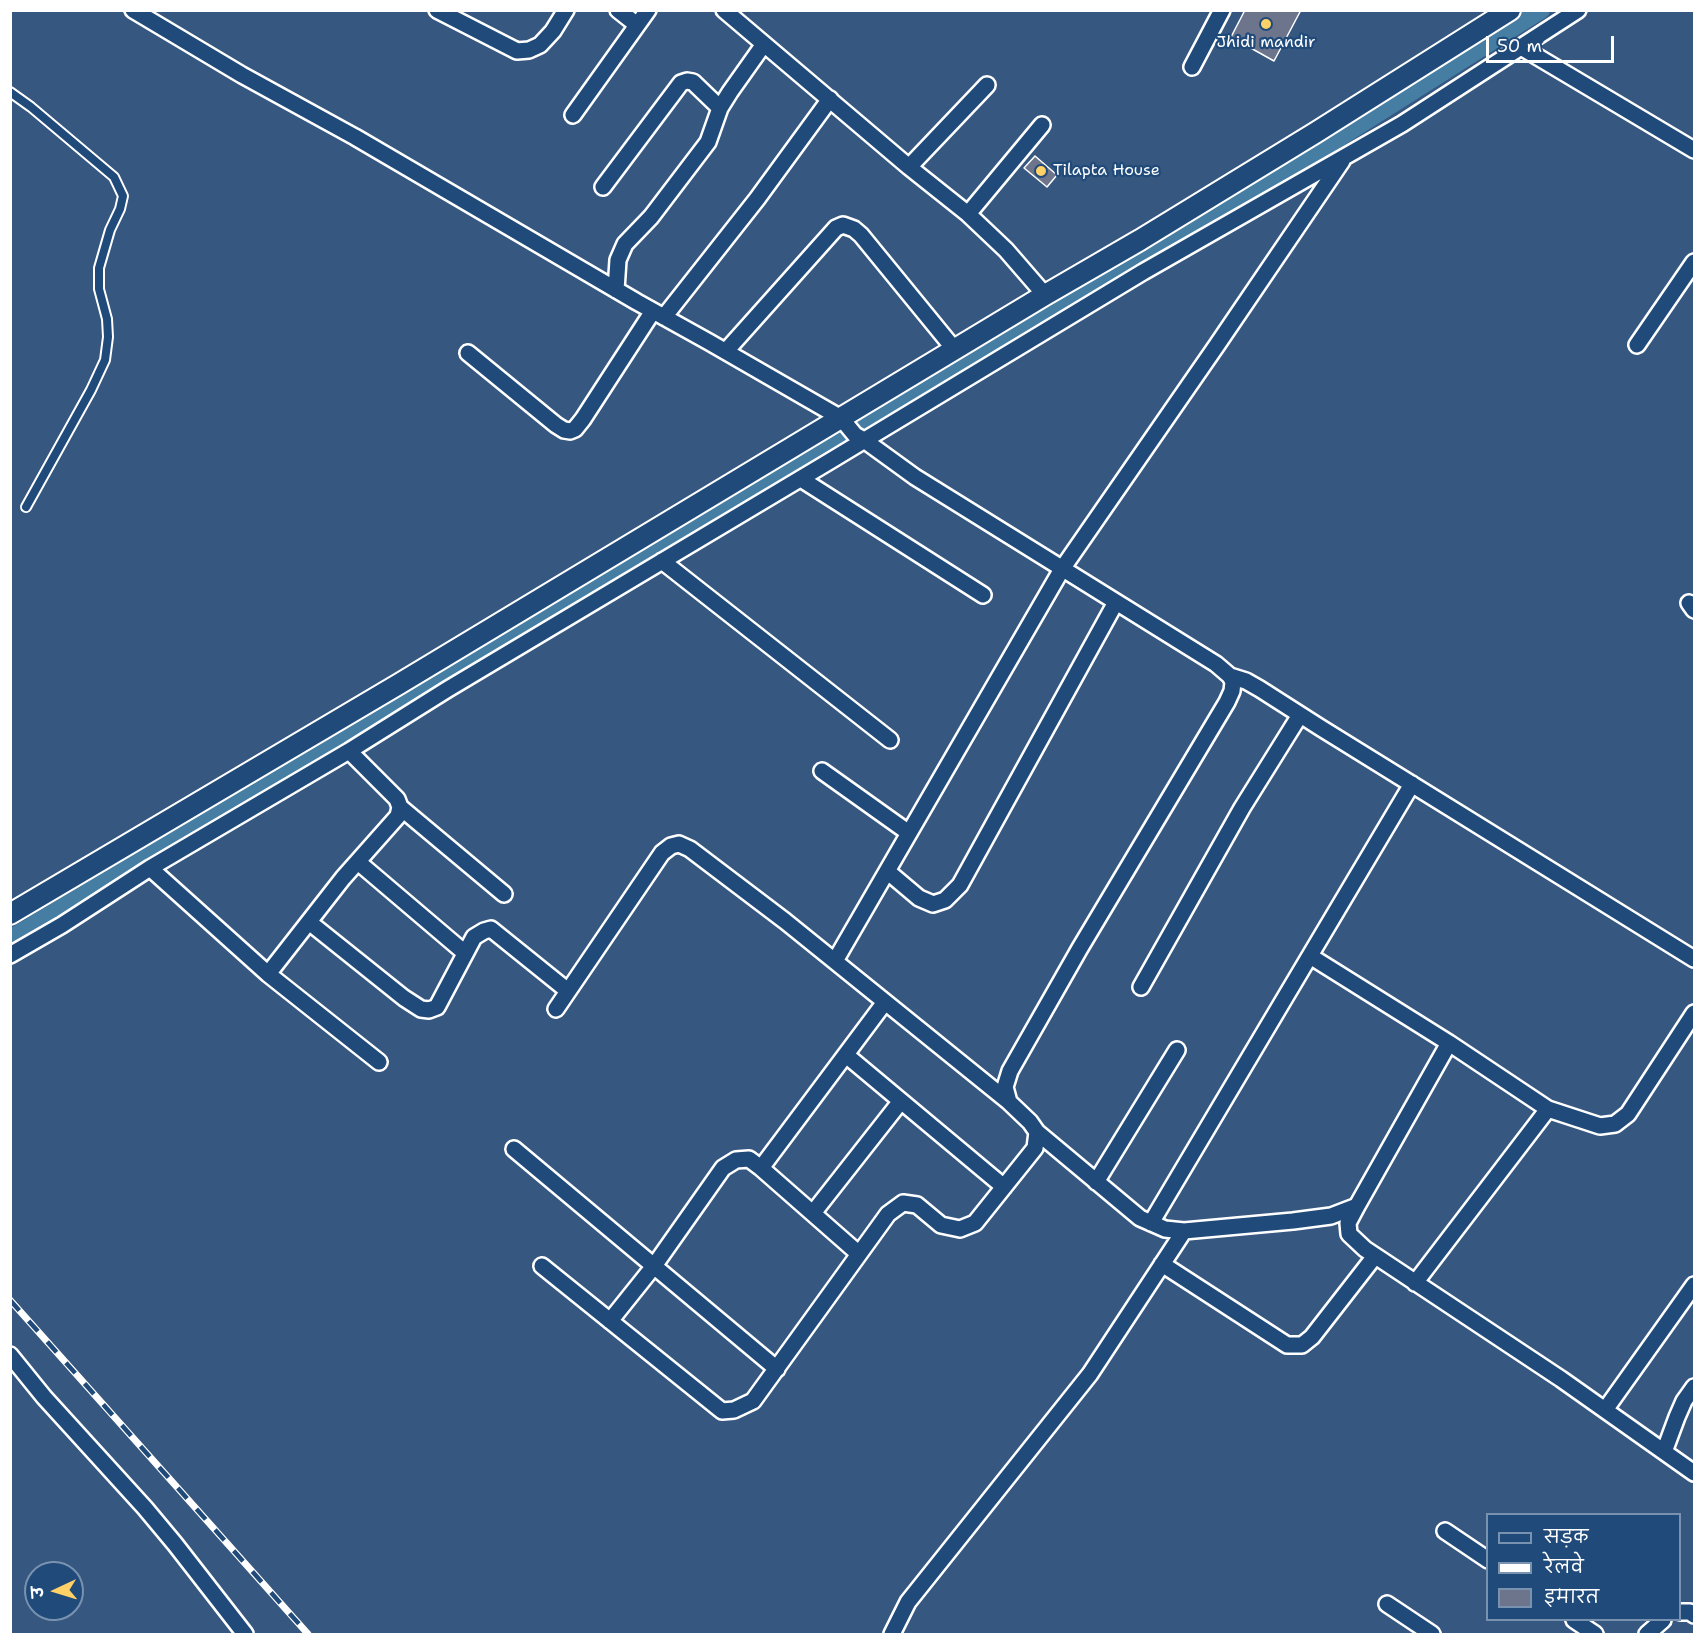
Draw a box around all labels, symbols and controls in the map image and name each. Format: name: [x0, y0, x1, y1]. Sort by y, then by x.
marker: Jhidi mandir: [1259, 17, 1273, 31]
scale bar: [1489, 24, 1616, 62]
place label: Jhidi mandir: [1216, 33, 1316, 53]
text: 50 m: [1497, 34, 1542, 58]
place label: Tilapta House: [1053, 161, 1160, 181]
marker: Tilapta House: [1034, 164, 1048, 178]
legend: [1486, 1513, 1681, 1621]
text: सड़क: [1544, 1525, 1588, 1549]
text: रेलवे: [1544, 1555, 1584, 1579]
north arrow: [24, 1561, 84, 1621]
text: इमारत: [1544, 1585, 1599, 1609]
text: उ: [27, 1586, 48, 1598]

